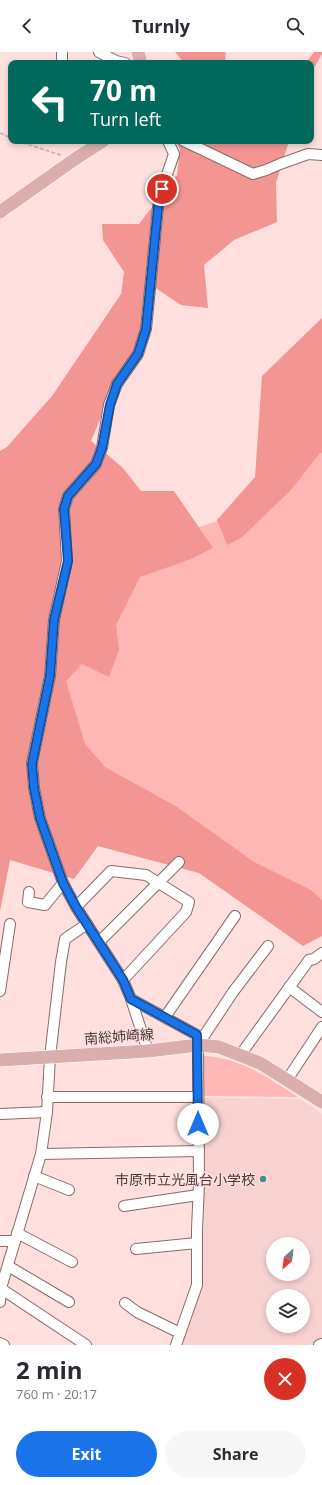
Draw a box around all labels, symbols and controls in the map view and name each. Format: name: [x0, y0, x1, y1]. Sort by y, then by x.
text: Turnly: [132, 14, 190, 38]
icon: back: [16, 15, 38, 37]
icon: search: [284, 15, 306, 37]
text: 70 m: [90, 71, 157, 109]
icon: left: [24, 76, 76, 128]
text: Turn left: [90, 107, 161, 131]
pin: [145, 172, 179, 206]
icon: arrive: [151, 178, 173, 200]
street label: 南総姉崎線: [83, 1024, 155, 1048]
position arrow: [177, 1103, 219, 1145]
place label: 市原市立光風台小学校: [115, 1170, 255, 1189]
marker: 市原市立光風台小学校: [258, 1174, 268, 1184]
north arrow: [266, 1237, 310, 1281]
map controls: [266, 1237, 310, 1333]
button: layers: [266, 1289, 310, 1333]
text: 2 min: [16, 1353, 83, 1386]
button: close: [264, 1358, 306, 1400]
text: 760 m · 20:17: [16, 1385, 97, 1403]
button: Exit: [16, 1431, 157, 1477]
button: Share: [165, 1431, 306, 1477]

